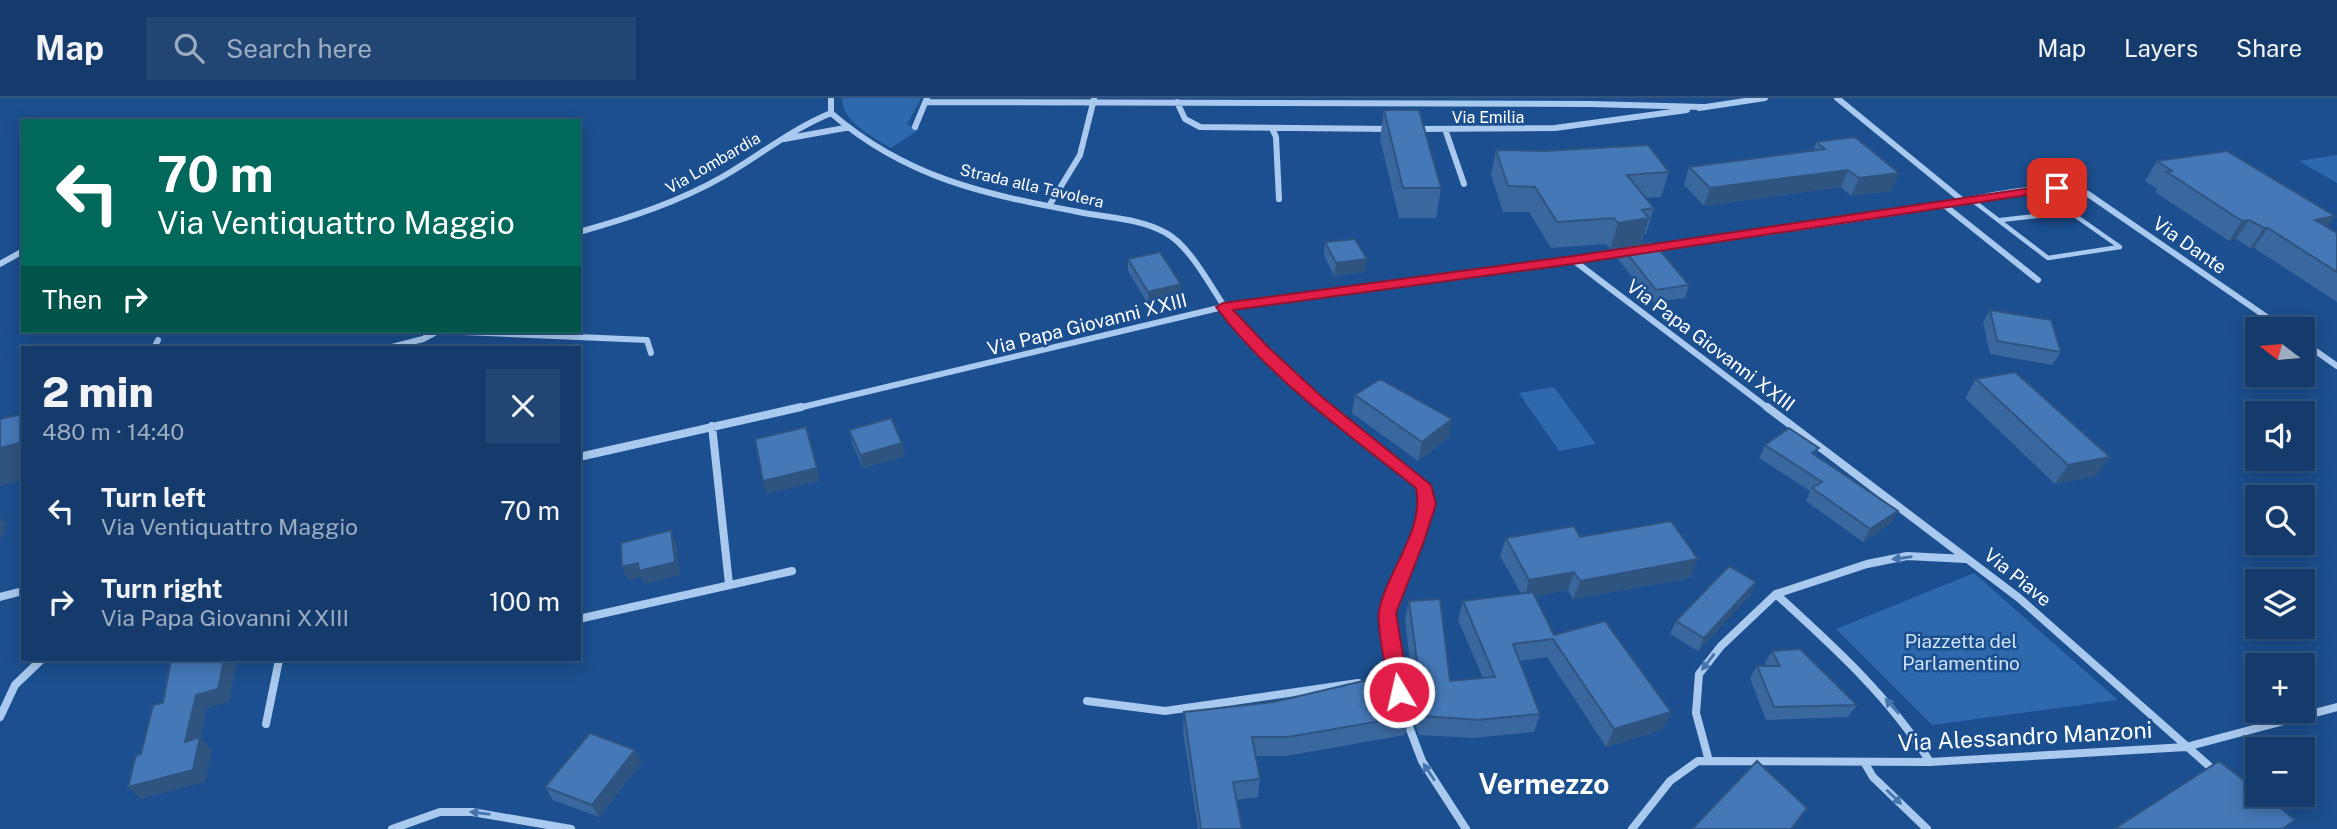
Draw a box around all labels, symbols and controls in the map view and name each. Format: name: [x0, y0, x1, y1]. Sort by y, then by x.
search box: [146, 17, 636, 80]
text: Map: [35, 29, 104, 67]
icon: search: [170, 29, 208, 67]
text: Search here: [226, 33, 372, 64]
text: Map: [2037, 34, 2086, 62]
text: Layers: [2124, 34, 2198, 62]
text: Share: [2236, 34, 2302, 62]
street label: Via Emilia: [1452, 108, 1524, 127]
street label: Via Lombardia: [662, 128, 764, 198]
text: 70 m: [157, 145, 274, 203]
icon: left: [42, 147, 133, 238]
pin: [2027, 158, 2087, 218]
street label: Strada alla Tavolera: [958, 160, 1106, 212]
icon: arrive: [2038, 169, 2076, 207]
text: Via Ventiquattro Maggio: [157, 204, 515, 241]
street label: Via Dante: [2149, 212, 2231, 278]
street label: Via Papa Giovanni XXIII: [1623, 275, 1799, 415]
icon: right: [116, 280, 154, 318]
text: Then: [42, 284, 102, 315]
street label: Via Papa Giovanni XXIII: [985, 289, 1189, 359]
north arrow: [2245, 317, 2315, 387]
map controls: [2245, 317, 2315, 807]
text: 2 min: [42, 367, 154, 416]
button: close: [486, 369, 560, 443]
button: sound: [2245, 401, 2315, 471]
text: 480 m · 14:40: [42, 418, 184, 445]
text: Turn left: [101, 482, 206, 513]
button: search: [2245, 485, 2315, 555]
icon: left: [42, 492, 80, 530]
text: 70 m: [500, 495, 560, 526]
text: Via Ventiquattro Maggio: [101, 513, 358, 540]
street label: Via Piave: [1980, 543, 2056, 611]
one-way arrow: [1891, 552, 1913, 563]
button: layers: [2245, 569, 2315, 639]
text: Turn right: [101, 573, 223, 604]
icon: right: [42, 583, 80, 621]
text: 100 m: [489, 586, 560, 617]
text: Via Papa Giovanni XXIII: [101, 604, 349, 631]
park label: Piazzetta del Parlamentino: [1902, 630, 2020, 674]
one-way arrow: [1702, 653, 1716, 671]
button: +: [2245, 653, 2315, 723]
position arrow: [1362, 655, 1436, 729]
one-way arrow: [1884, 697, 1900, 715]
street label: Via Alessandro Manzoni: [1897, 716, 2153, 756]
button: −: [2245, 737, 2315, 807]
one-way arrow: [1423, 762, 1436, 781]
district label: Vermezzo: [1479, 767, 1609, 800]
one-way arrow: [1885, 789, 1902, 805]
one-way arrow: [469, 808, 491, 819]

